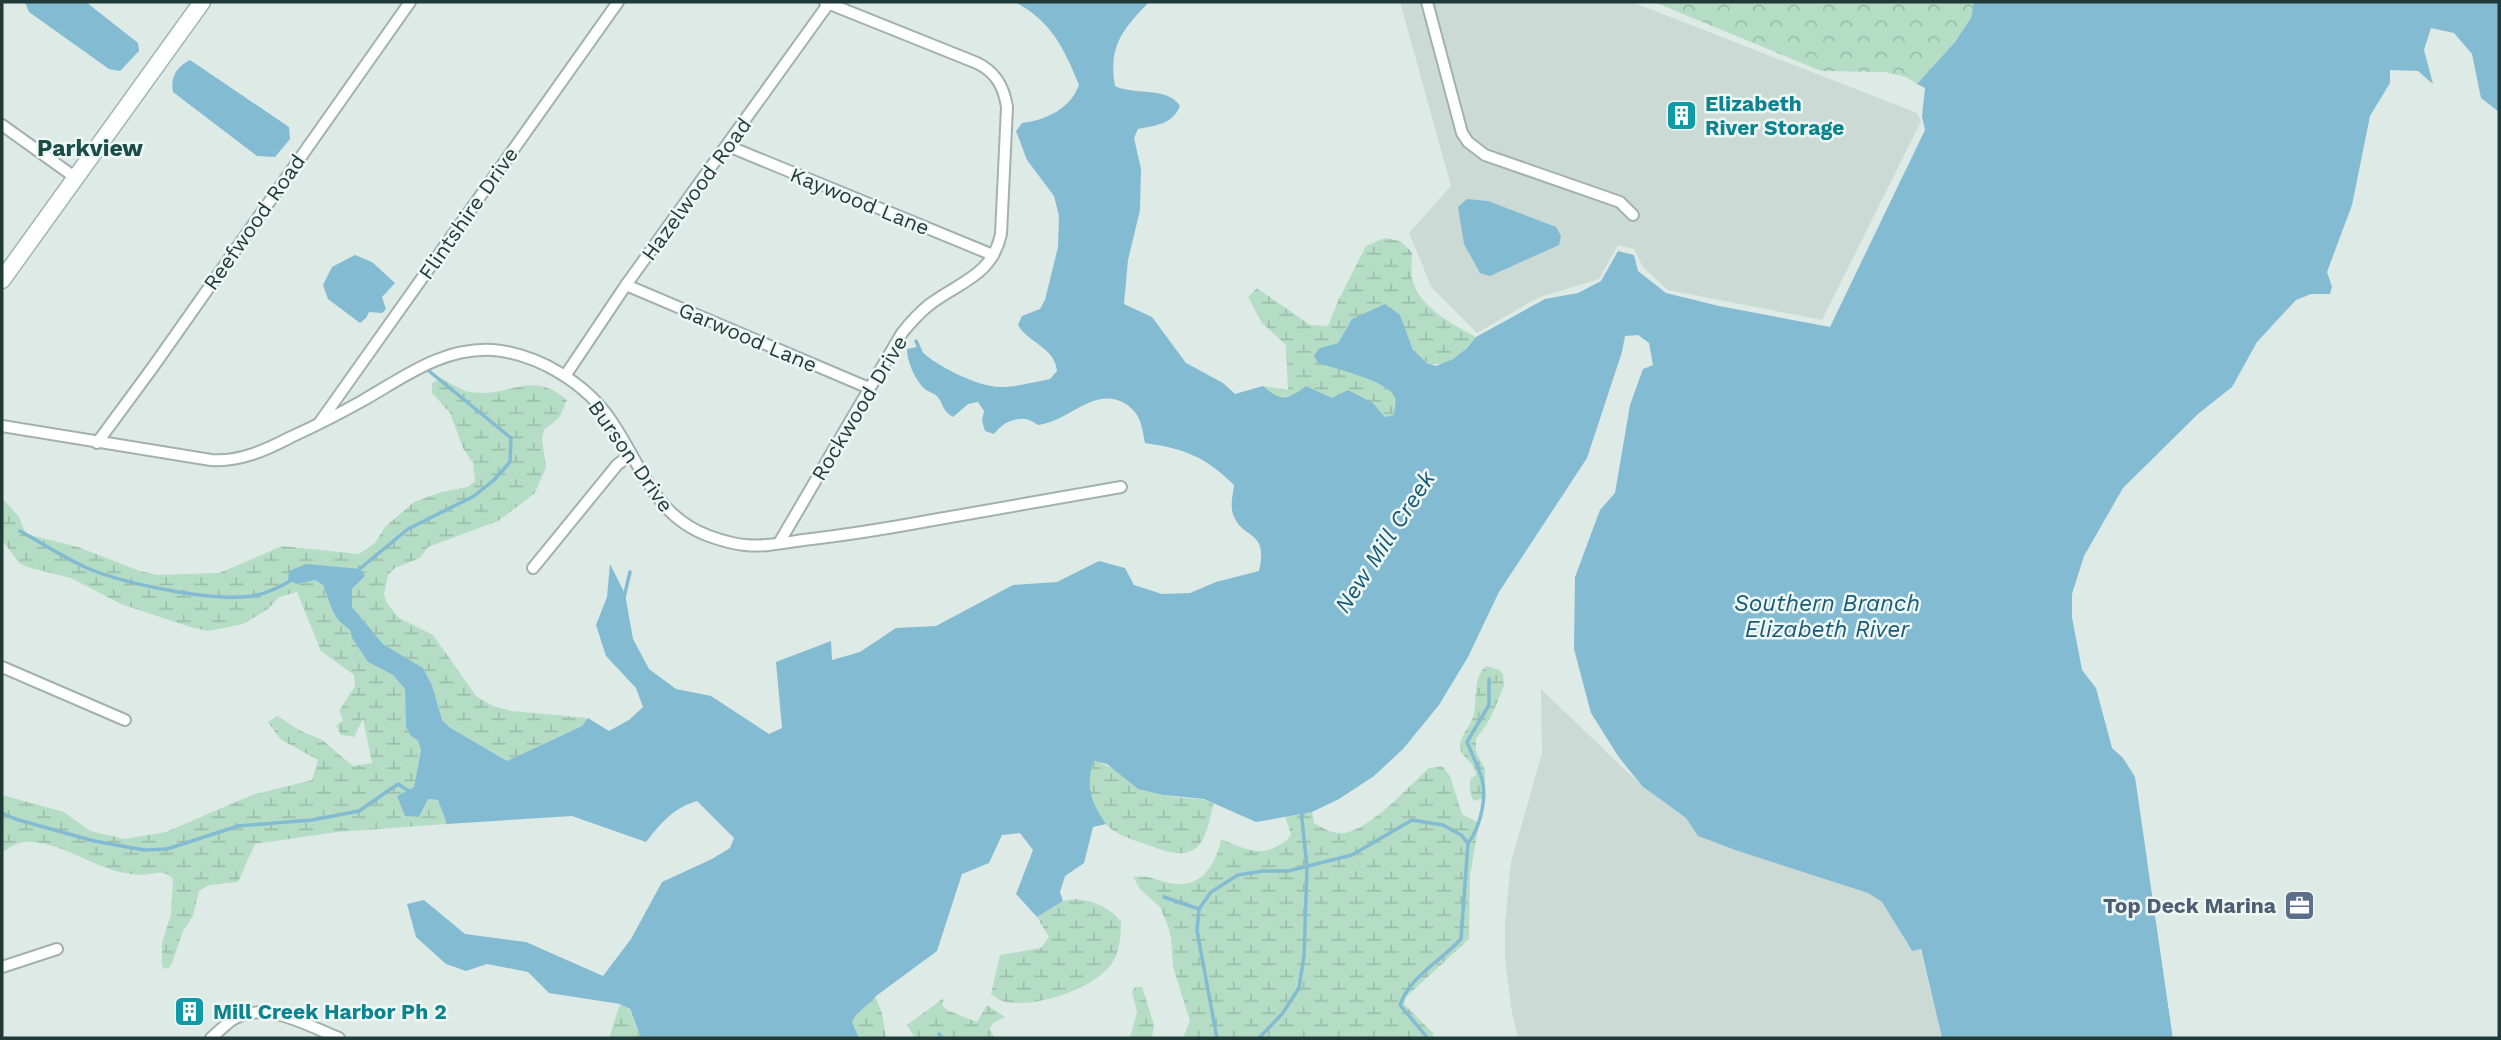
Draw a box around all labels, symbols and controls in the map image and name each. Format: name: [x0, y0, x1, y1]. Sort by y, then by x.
place label: Elizabeth River Storage: [1705, 91, 1844, 140]
building icon: Elizabeth River Storage: [1665, 98, 1699, 132]
street label: Hazelwood Road: [636, 113, 756, 265]
district label: Parkview: [37, 135, 143, 162]
street label: Flintshire Drive: [413, 142, 523, 284]
street label: Reefwood Road: [198, 149, 310, 295]
street label: Kaywood Lane: [787, 162, 933, 240]
street label: Garwood Lane: [675, 297, 821, 377]
street label: Rockwood Drive: [806, 331, 912, 485]
street label: Burson Drive: [583, 395, 679, 517]
water label: New Mill Creek: [1329, 465, 1442, 618]
water label: Southern Branch Elizabeth River: [1734, 590, 1920, 643]
office icon: Top Deck Marina: [2282, 888, 2316, 922]
place label: Top Deck Marina: [2103, 893, 2277, 918]
building icon: Mill Creek Harbor Ph 2: [173, 994, 207, 1028]
place label: Mill Creek Harbor Ph 2: [213, 999, 447, 1024]

